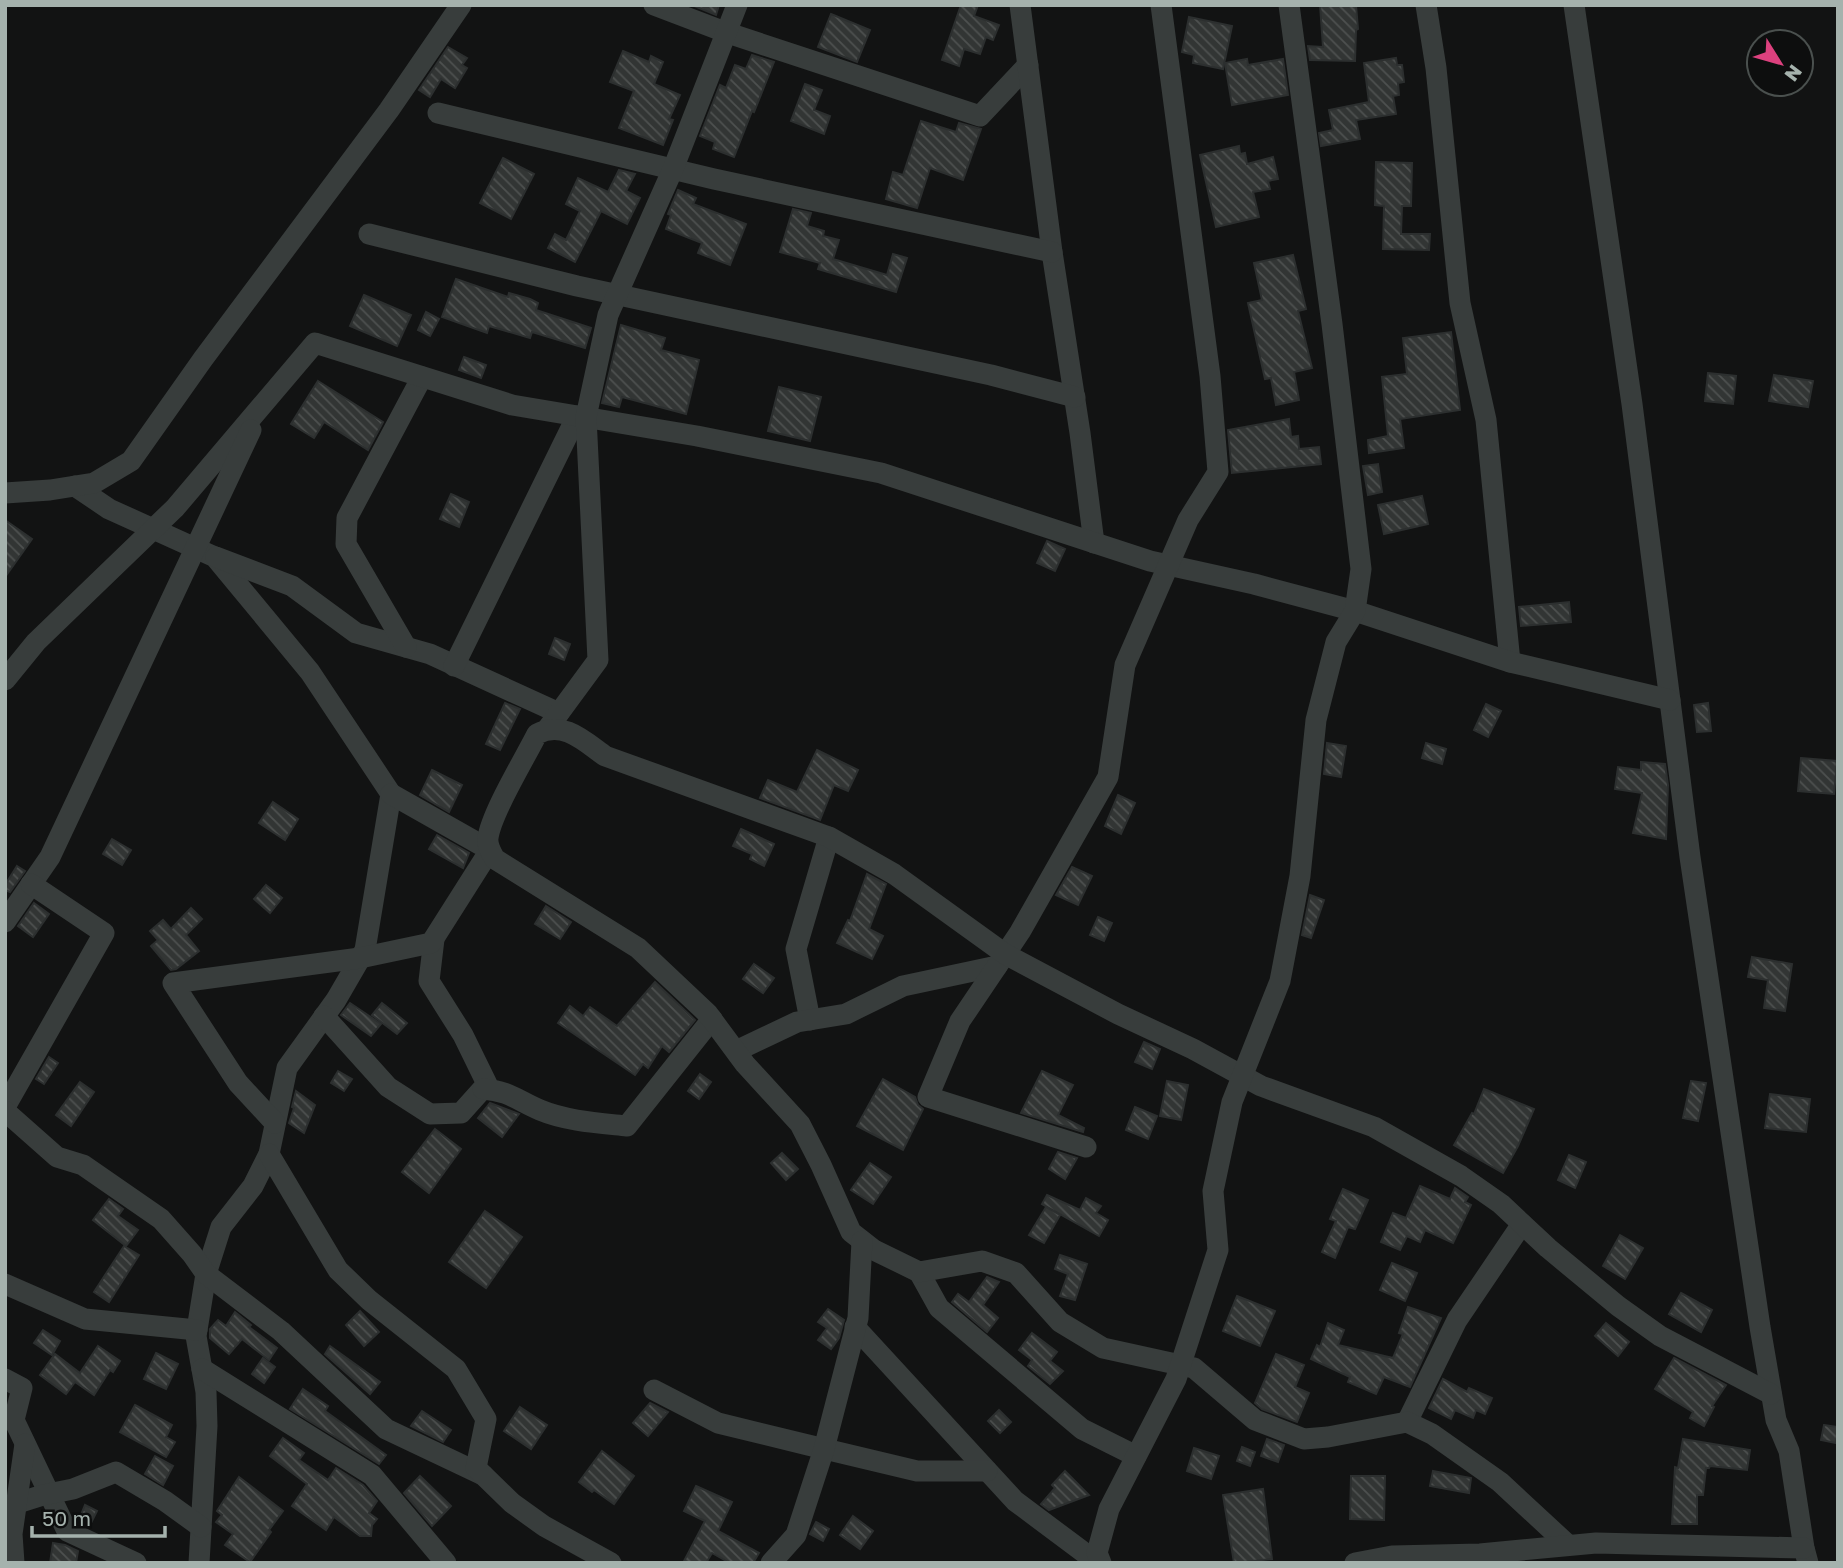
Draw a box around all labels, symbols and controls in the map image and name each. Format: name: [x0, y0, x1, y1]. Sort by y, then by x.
north arrow: [1745, 28, 1815, 98]
text: N: [1780, 61, 1808, 86]
scale bar: [32, 1494, 164, 1538]
text: 50 m: [42, 1505, 91, 1531]

